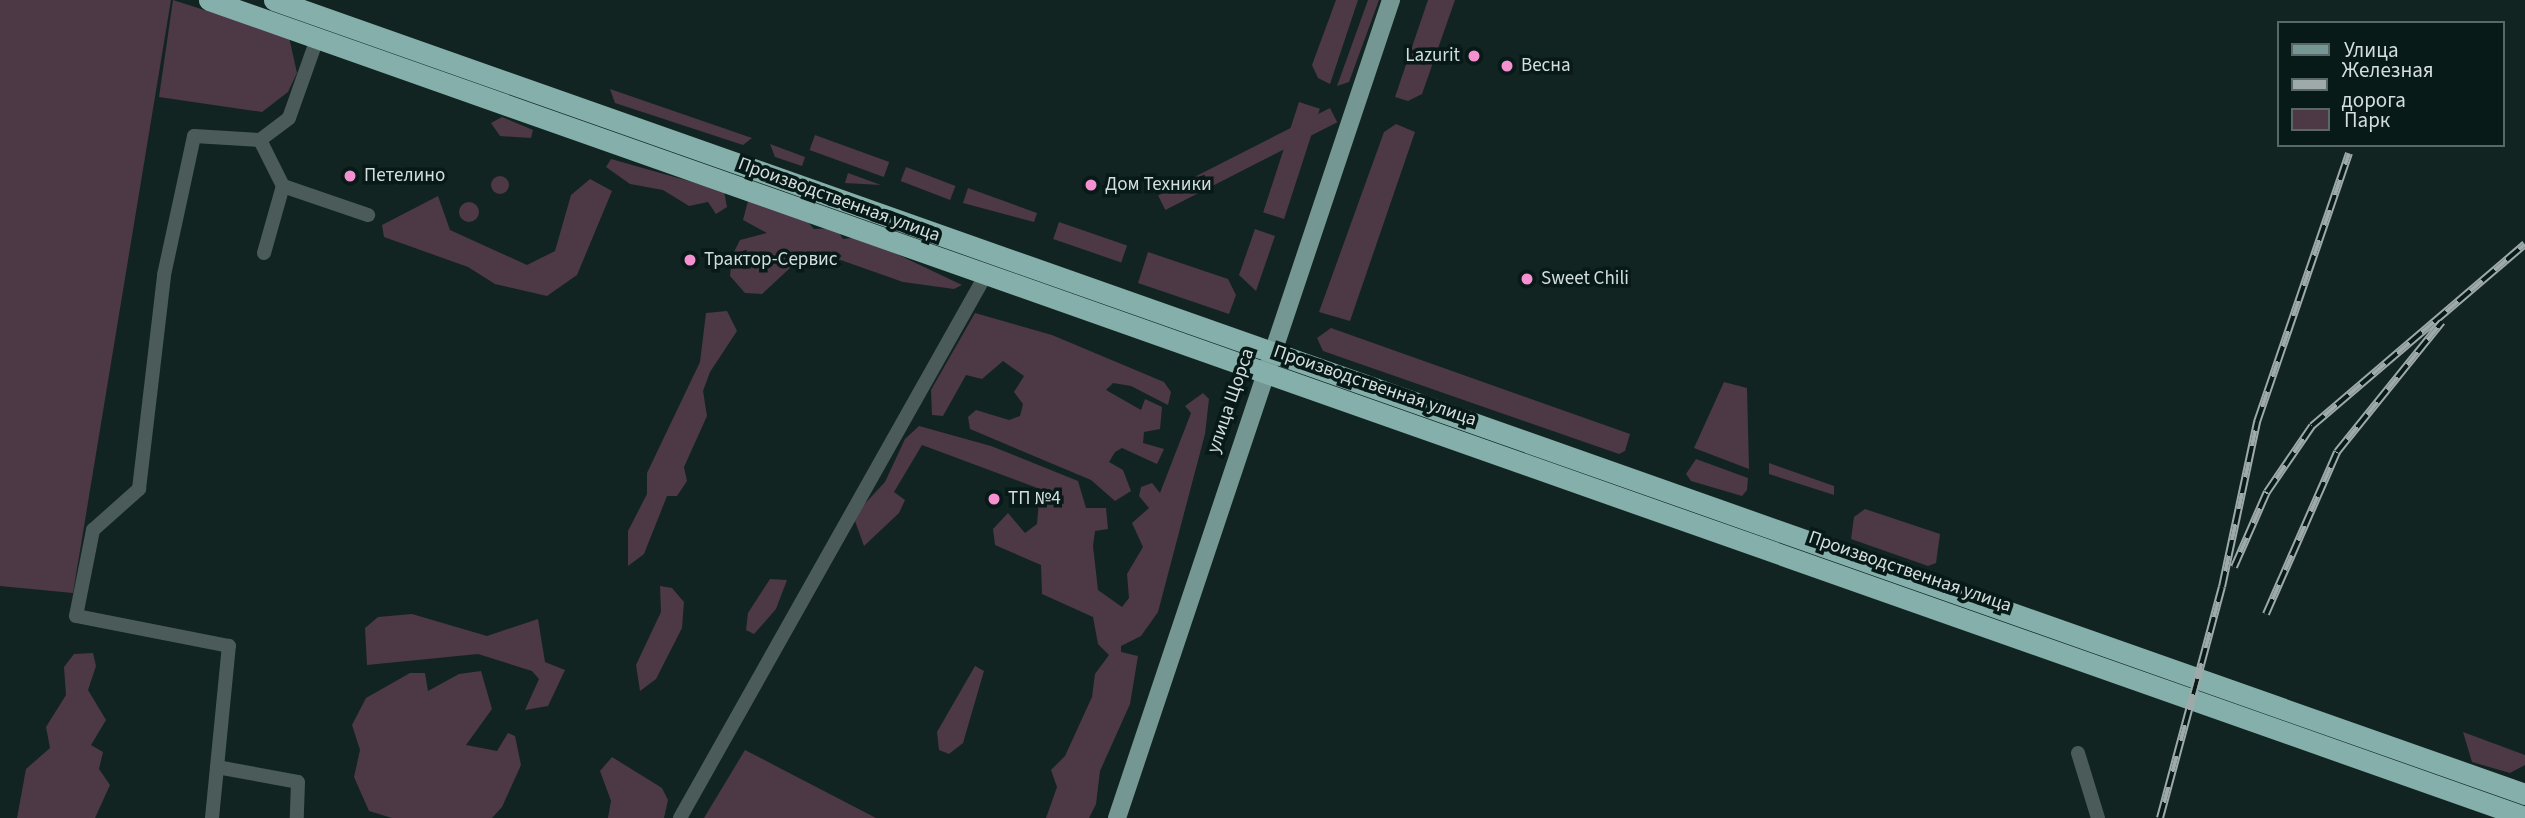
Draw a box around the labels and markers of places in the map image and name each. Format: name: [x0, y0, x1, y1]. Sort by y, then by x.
place label: Lazurit: [1405, 45, 1460, 67]
marker: Lazurit: [1466, 48, 1482, 64]
place label: Весна: [1521, 55, 1571, 77]
marker: Весна: [1499, 58, 1515, 74]
place label: Петелино: [364, 165, 445, 187]
marker: Петелино: [342, 168, 358, 184]
place label: Дом Техники: [1105, 174, 1212, 196]
marker: Дом Техники: [1083, 177, 1099, 193]
place label: Трактор-Сервис: [704, 249, 837, 271]
marker: Трактор-Сервис: [682, 252, 698, 268]
place label: Sweet Chili: [1541, 268, 1629, 290]
marker: Sweet Chili: [1519, 271, 1535, 287]
place label: ТП №4: [1008, 488, 1061, 510]
marker: ТП №4: [986, 491, 1002, 507]

